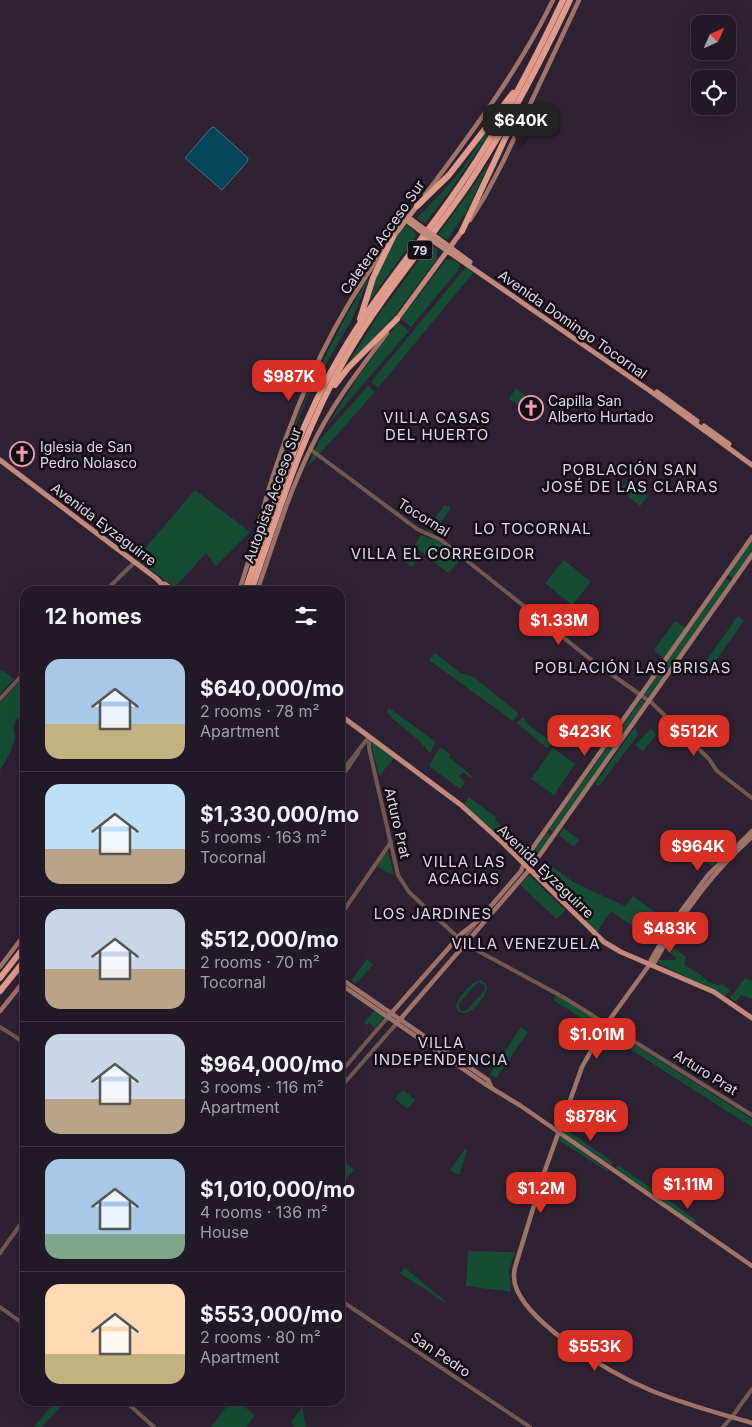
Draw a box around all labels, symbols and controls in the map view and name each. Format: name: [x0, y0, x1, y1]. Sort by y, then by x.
north arrow: [691, 15, 736, 60]
map controls: [691, 15, 736, 115]
button: locate: [691, 70, 736, 115]
pin: $640K: [486, 104, 556, 146]
text: $640K: [494, 110, 548, 130]
street label: Caletera Acceso Sur: [336, 177, 428, 297]
road number: 79: [408, 240, 432, 260]
street label: Avenida Domingo Tocornal: [495, 266, 651, 382]
pin: $987K: [254, 360, 324, 402]
text: $987K: [263, 366, 315, 386]
place label: Capilla San Alberto Hurtado: [548, 392, 654, 425]
church icon: Capilla San Alberto Hurtado: [518, 395, 544, 421]
district label: VILLA CASAS DEL HUERTO: [383, 408, 491, 444]
street label: Autopista Acceso Sur: [240, 425, 304, 565]
place label: Iglesia de San Pedro Nolasco: [40, 438, 137, 471]
church icon: Iglesia de San Pedro Nolasco: [9, 441, 35, 467]
district label: POBLACIÓN SAN JOSÉ DE LAS CLARAS: [541, 460, 719, 496]
street label: Avenida Eyzaguirre: [48, 479, 160, 569]
street label: Tocornal: [395, 494, 453, 540]
district label: LO TOCORNAL: [474, 519, 592, 538]
district label: VILLA EL CORREGIDOR: [351, 544, 535, 563]
icon: filters: [292, 602, 320, 630]
text: 12 homes: [45, 604, 142, 629]
pin: $1.33M: [518, 604, 600, 646]
text: $1.33M: [530, 610, 588, 630]
district label: POBLACIÓN LAS BRISAS: [535, 658, 731, 677]
text: $640,000/mo: [200, 676, 344, 701]
icon: home: [85, 679, 145, 739]
text: 2 rooms · 78 m²: [200, 701, 320, 721]
pin: $423K: [550, 714, 620, 757]
pin: $512K: [659, 714, 729, 757]
text: Apartment: [200, 721, 280, 741]
text: $423K: [558, 721, 612, 741]
text: $512K: [669, 721, 719, 741]
street label: Arturo Prat: [382, 786, 414, 860]
text: $1,330,000/mo: [200, 802, 359, 827]
icon: home: [85, 804, 145, 864]
street label: Avenida Eyzaguirre: [494, 821, 598, 921]
text: 5 rooms · 163 m²: [200, 827, 327, 847]
pin: $964K: [663, 830, 733, 872]
text: $964K: [671, 836, 725, 856]
text: Tocornal: [200, 847, 266, 867]
district label: VILLA LAS ACACIAS: [422, 852, 506, 888]
district label: LOS JARDINES: [374, 904, 492, 923]
pin: $483K: [635, 912, 705, 954]
text: $483K: [643, 918, 697, 938]
text: $512,000/mo: [200, 927, 339, 952]
icon: home: [85, 929, 145, 989]
district label: VILLA VENEZUELA: [451, 934, 601, 953]
text: 2 rooms · 70 m²: [200, 952, 320, 972]
text: Tocornal: [200, 972, 266, 992]
pin: $1.01M: [556, 1018, 638, 1060]
text: $1.01M: [570, 1024, 624, 1044]
district label: VILLA INDEPENDENCIA: [374, 1033, 508, 1069]
street label: Arturo Prat: [671, 1046, 741, 1099]
text: $964,000/mo: [200, 1052, 344, 1077]
icon: home: [85, 1054, 145, 1114]
text: 3 rooms · 116 m²: [200, 1077, 324, 1097]
text: Apartment: [200, 1097, 280, 1117]
pin: $878K: [556, 1100, 626, 1142]
text: $878K: [565, 1106, 617, 1126]
pin: $1.11M: [647, 1168, 729, 1210]
pin: $1.2M: [506, 1172, 576, 1214]
text: $1.11M: [663, 1174, 713, 1194]
text: $1,010,000/mo: [200, 1177, 355, 1202]
text: $1.2M: [517, 1178, 565, 1198]
icon: home: [85, 1179, 145, 1239]
text: 4 rooms · 136 m²: [200, 1202, 328, 1222]
text: House: [200, 1222, 249, 1242]
text: $553,000/mo: [200, 1302, 343, 1327]
icon: home: [85, 1304, 145, 1364]
text: 2 rooms · 80 m²: [200, 1327, 321, 1347]
street label: San Pedro: [408, 1328, 474, 1380]
pin: $553K: [560, 1330, 630, 1372]
text: $553K: [569, 1336, 621, 1356]
text: Apartment: [200, 1347, 280, 1367]

